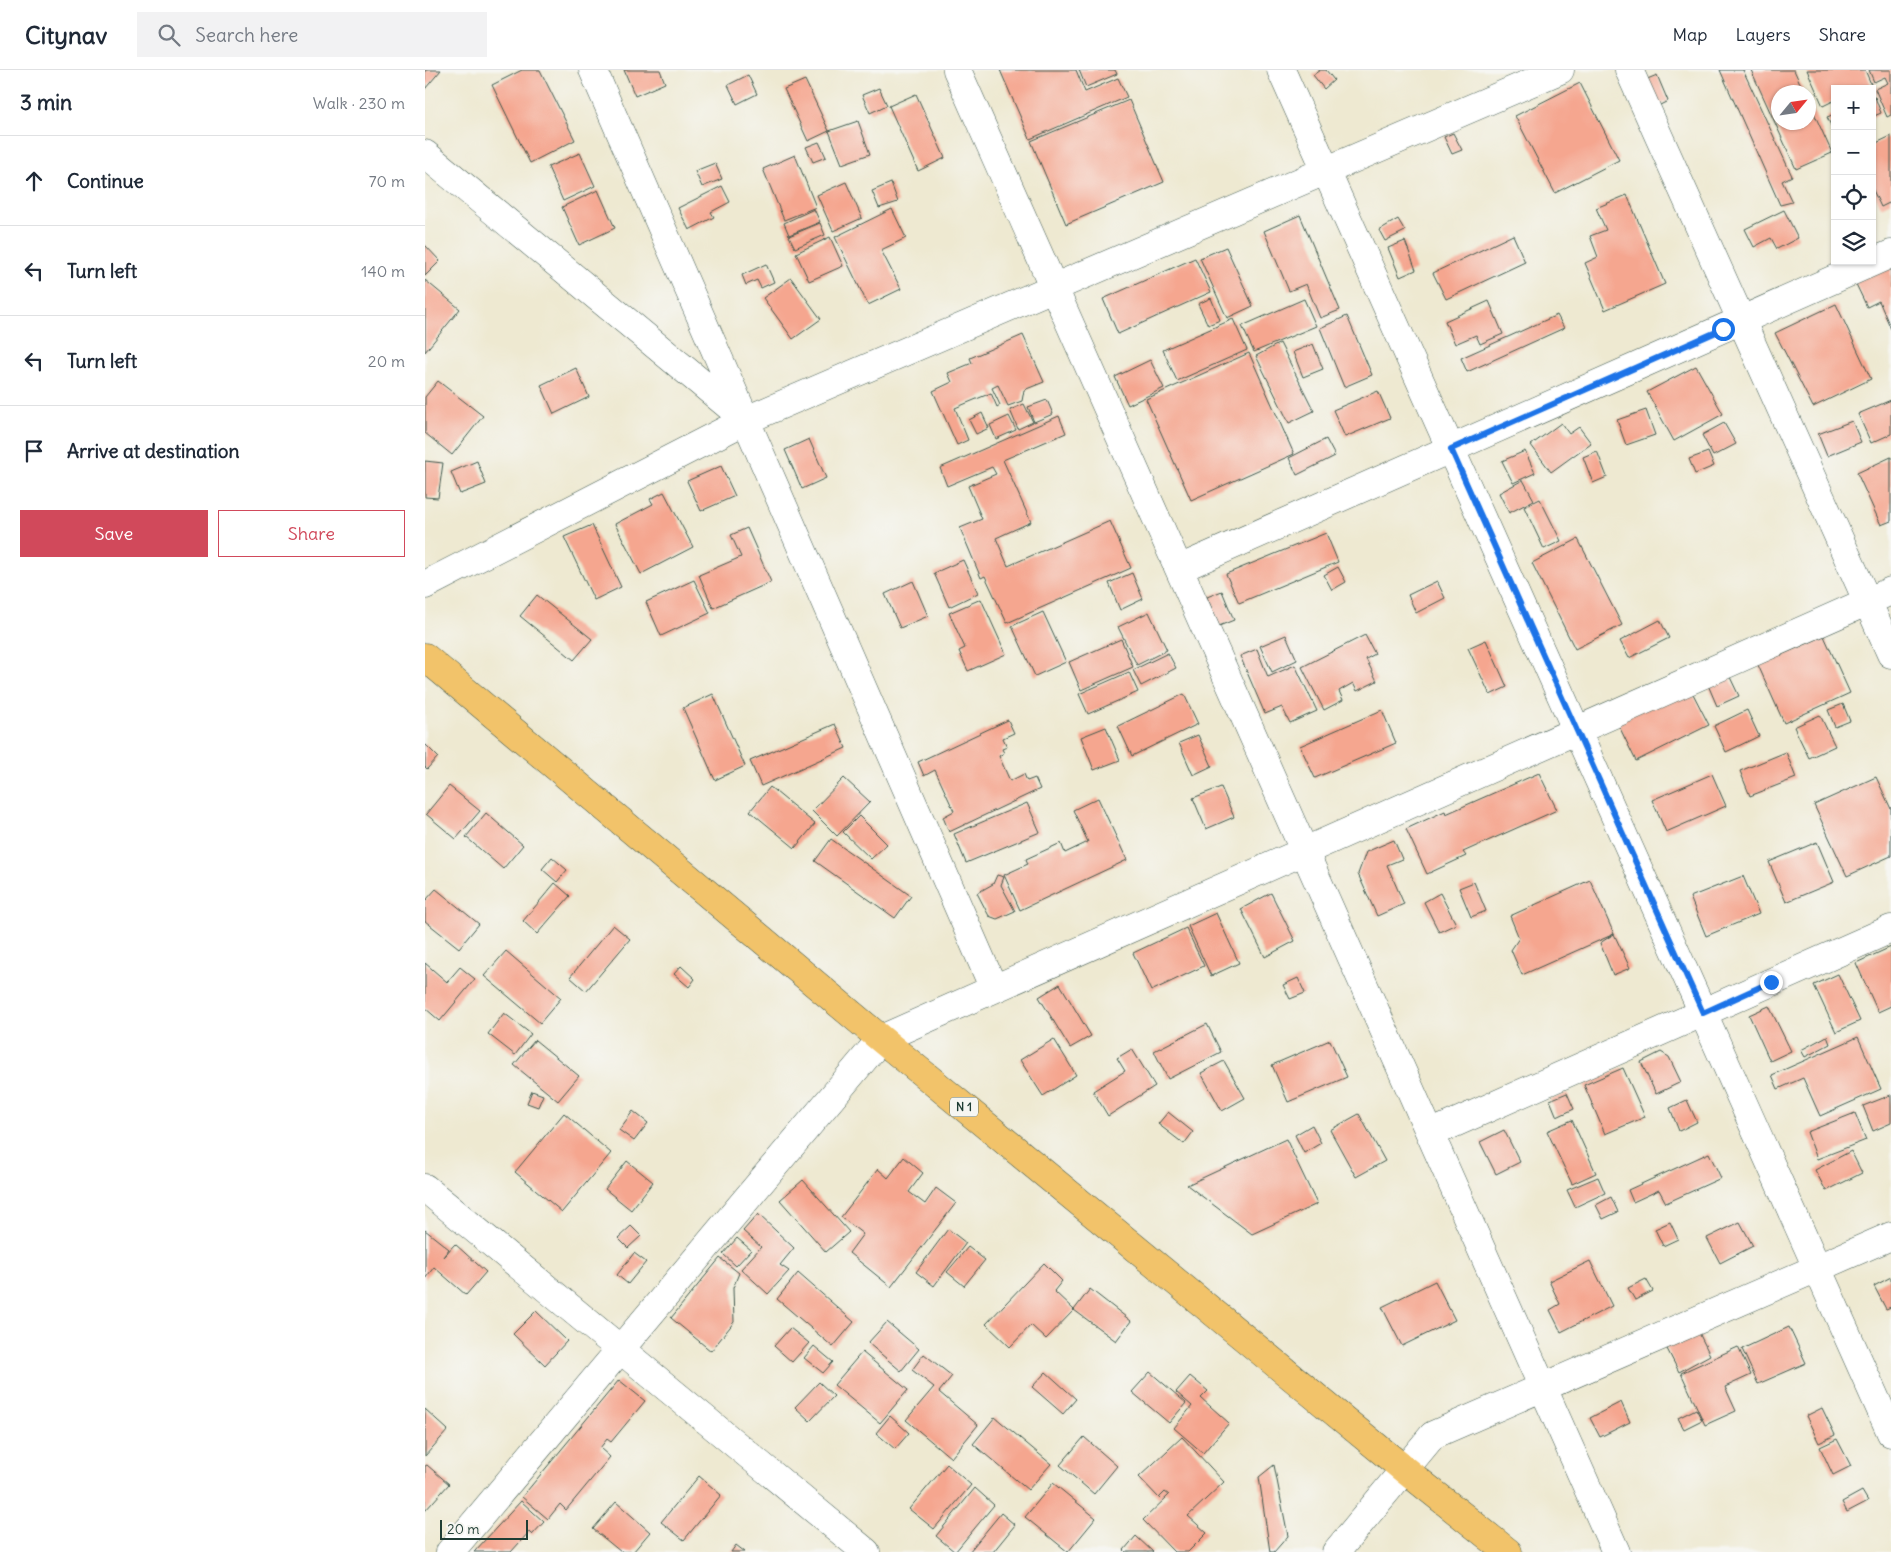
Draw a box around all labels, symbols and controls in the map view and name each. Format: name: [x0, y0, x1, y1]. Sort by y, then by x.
search box: [137, 12, 487, 57]
text: Citynav: [25, 20, 107, 50]
icon: search: [155, 21, 183, 49]
text: Search here: [195, 23, 298, 47]
text: Map: [1672, 23, 1707, 46]
text: Layers: [1735, 23, 1791, 46]
text: Share: [1819, 23, 1866, 46]
north arrow: [1771, 85, 1816, 130]
map controls: [1831, 85, 1876, 265]
button: +: [1831, 85, 1876, 130]
text: 3 min: [20, 89, 72, 116]
text: Walk · 230 m: [313, 93, 405, 113]
button: −: [1831, 130, 1876, 175]
icon: ahead: [20, 167, 48, 195]
text: Continue: [67, 169, 144, 193]
text: 70 m: [369, 171, 405, 191]
button: locate: [1831, 175, 1876, 220]
button: layers: [1831, 220, 1876, 265]
icon: left: [20, 257, 48, 285]
text: Turn left: [67, 259, 137, 283]
text: 140 m: [361, 261, 405, 281]
route start: [1712, 318, 1735, 341]
icon: left: [20, 347, 48, 375]
text: Turn left: [67, 349, 137, 373]
text: 20 m: [368, 351, 405, 371]
icon: arrive: [20, 437, 48, 465]
text: Arrive at destination: [67, 439, 240, 463]
button: Save: [20, 510, 208, 557]
button: Share: [218, 510, 405, 557]
route end: [1760, 971, 1783, 994]
road number: N 1: [950, 1098, 978, 1116]
scale bar: [440, 1517, 527, 1540]
text: 20 m: [447, 1520, 480, 1538]

